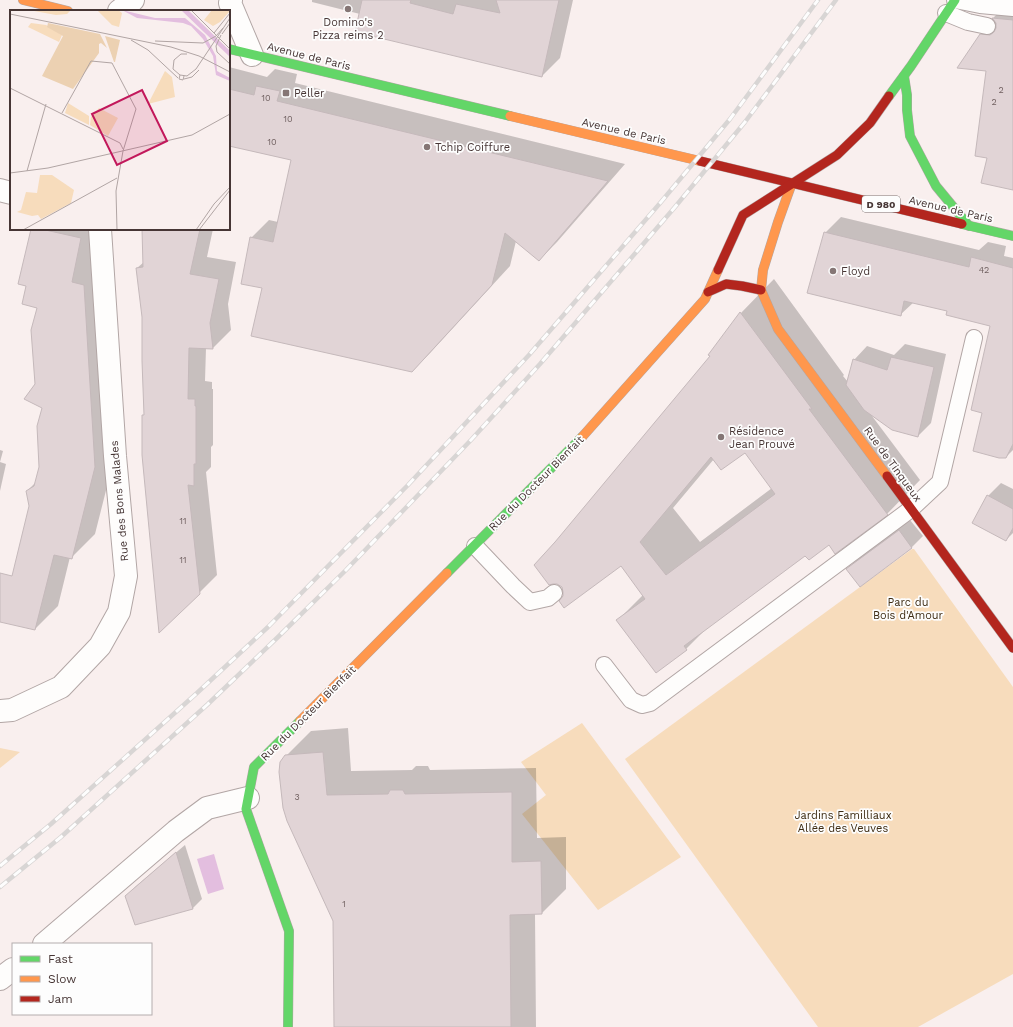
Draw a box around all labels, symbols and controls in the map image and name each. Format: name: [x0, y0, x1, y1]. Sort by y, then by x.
marker: Domino's Pizza reims 2: [343, 4, 353, 14]
inset map: [10, 10, 230, 230]
place label: Domino's Pizza reims 2: [312, 16, 384, 42]
street label: Avenue de Paris: [266, 40, 352, 73]
house number: 2: [998, 85, 1004, 95]
place label: Peller: [294, 87, 325, 100]
marker: Peller: [281, 88, 291, 98]
house number: 10: [261, 93, 271, 103]
house number: 2: [991, 97, 997, 107]
house number: 10: [283, 114, 293, 124]
street label: Avenue de Paris: [581, 116, 667, 148]
house number: 10: [267, 137, 277, 147]
place label: Tchip Coiffure: [435, 141, 510, 154]
marker: Tchip Coiffure: [422, 142, 432, 152]
street label: Avenue de Paris: [908, 194, 994, 226]
road number: D 980: [862, 196, 900, 212]
place label: Floyd: [841, 265, 870, 278]
house number: 42: [979, 265, 989, 275]
marker: Floyd: [828, 266, 838, 276]
street label: Rue de Tinqueux: [861, 424, 924, 504]
place label: Résidence Jean Prouvé: [729, 425, 795, 451]
marker: Résidence Jean Prouvé: [716, 432, 726, 442]
street label: Rue du Docteur Bienfait: [486, 433, 587, 534]
street label: Rue des Bons Malades: [108, 440, 131, 562]
house number: 11: [179, 516, 187, 526]
house number: 11: [179, 555, 187, 565]
park label: Parc du Bois d'Amour: [873, 596, 944, 622]
street label: Rue du Docteur Bienfait: [258, 663, 359, 764]
house number: 3: [294, 792, 300, 802]
park label: Jardins Familliaux Allée des Veuves: [794, 809, 892, 835]
house number: 1: [342, 899, 346, 909]
legend: [12, 943, 152, 1015]
text: Fast: [48, 952, 73, 966]
text: Slow: [48, 972, 76, 986]
text: Jam: [48, 992, 73, 1006]

